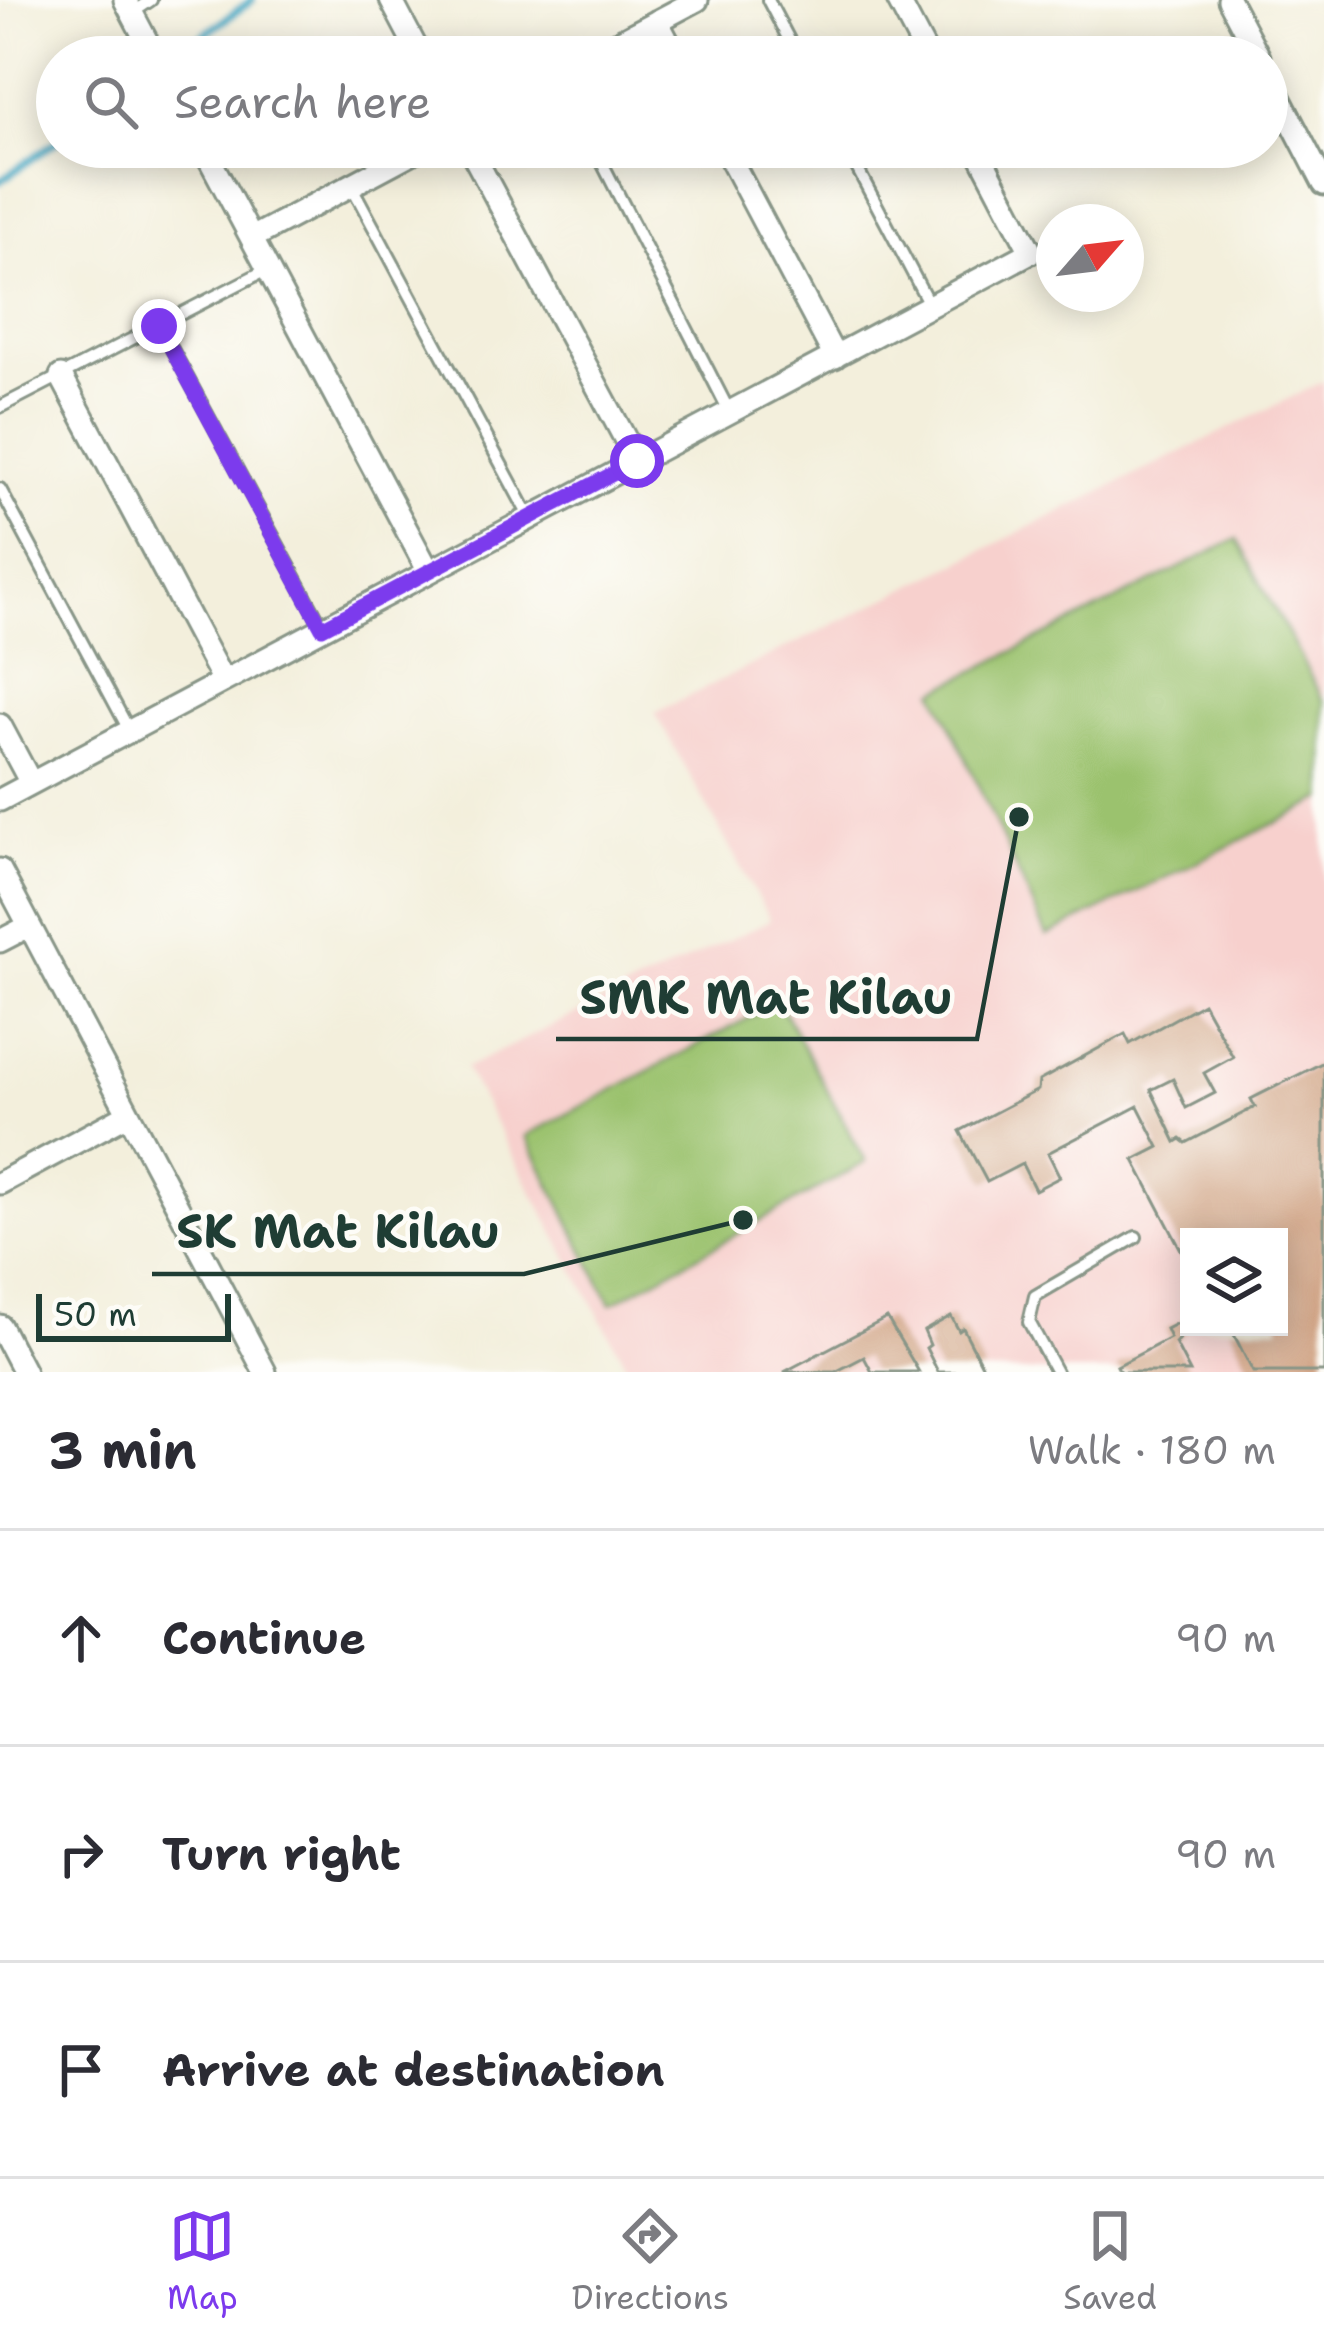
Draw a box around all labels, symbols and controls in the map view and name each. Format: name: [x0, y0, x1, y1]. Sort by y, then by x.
search box: [36, 36, 1288, 168]
icon: search: [78, 69, 144, 135]
text: Search here: [174, 72, 431, 132]
north arrow: [1036, 204, 1144, 312]
route end: [132, 299, 186, 353]
route start: [610, 434, 664, 488]
callout: SMK Mat Kilau: [556, 955, 977, 1039]
text: SMK Mat Kilau: [579, 965, 953, 1029]
callout: SK Mat Kilau: [152, 1190, 524, 1274]
text: SK Mat Kilau: [176, 1199, 500, 1263]
map controls: [1180, 1228, 1288, 1336]
button: layers: [1180, 1228, 1288, 1336]
scale bar: [36, 1288, 231, 1341]
text: 50 m: [54, 1292, 137, 1337]
text: 3 min: [48, 1416, 197, 1484]
text: Walk · 180 m: [1028, 1424, 1276, 1476]
icon: ahead: [48, 1605, 114, 1671]
text: Continue: [162, 1608, 366, 1668]
text: 90 m: [1175, 1612, 1276, 1664]
icon: right: [48, 1821, 114, 1887]
text: Turn right: [162, 1824, 401, 1884]
text: 90 m: [1175, 1828, 1276, 1880]
icon: arrive: [48, 2037, 114, 2103]
text: Arrive at destination: [162, 2040, 665, 2100]
tab: Map: [167, 2203, 238, 2320]
tab: Directions: [572, 2203, 729, 2320]
tab: Saved: [1063, 2203, 1157, 2320]

